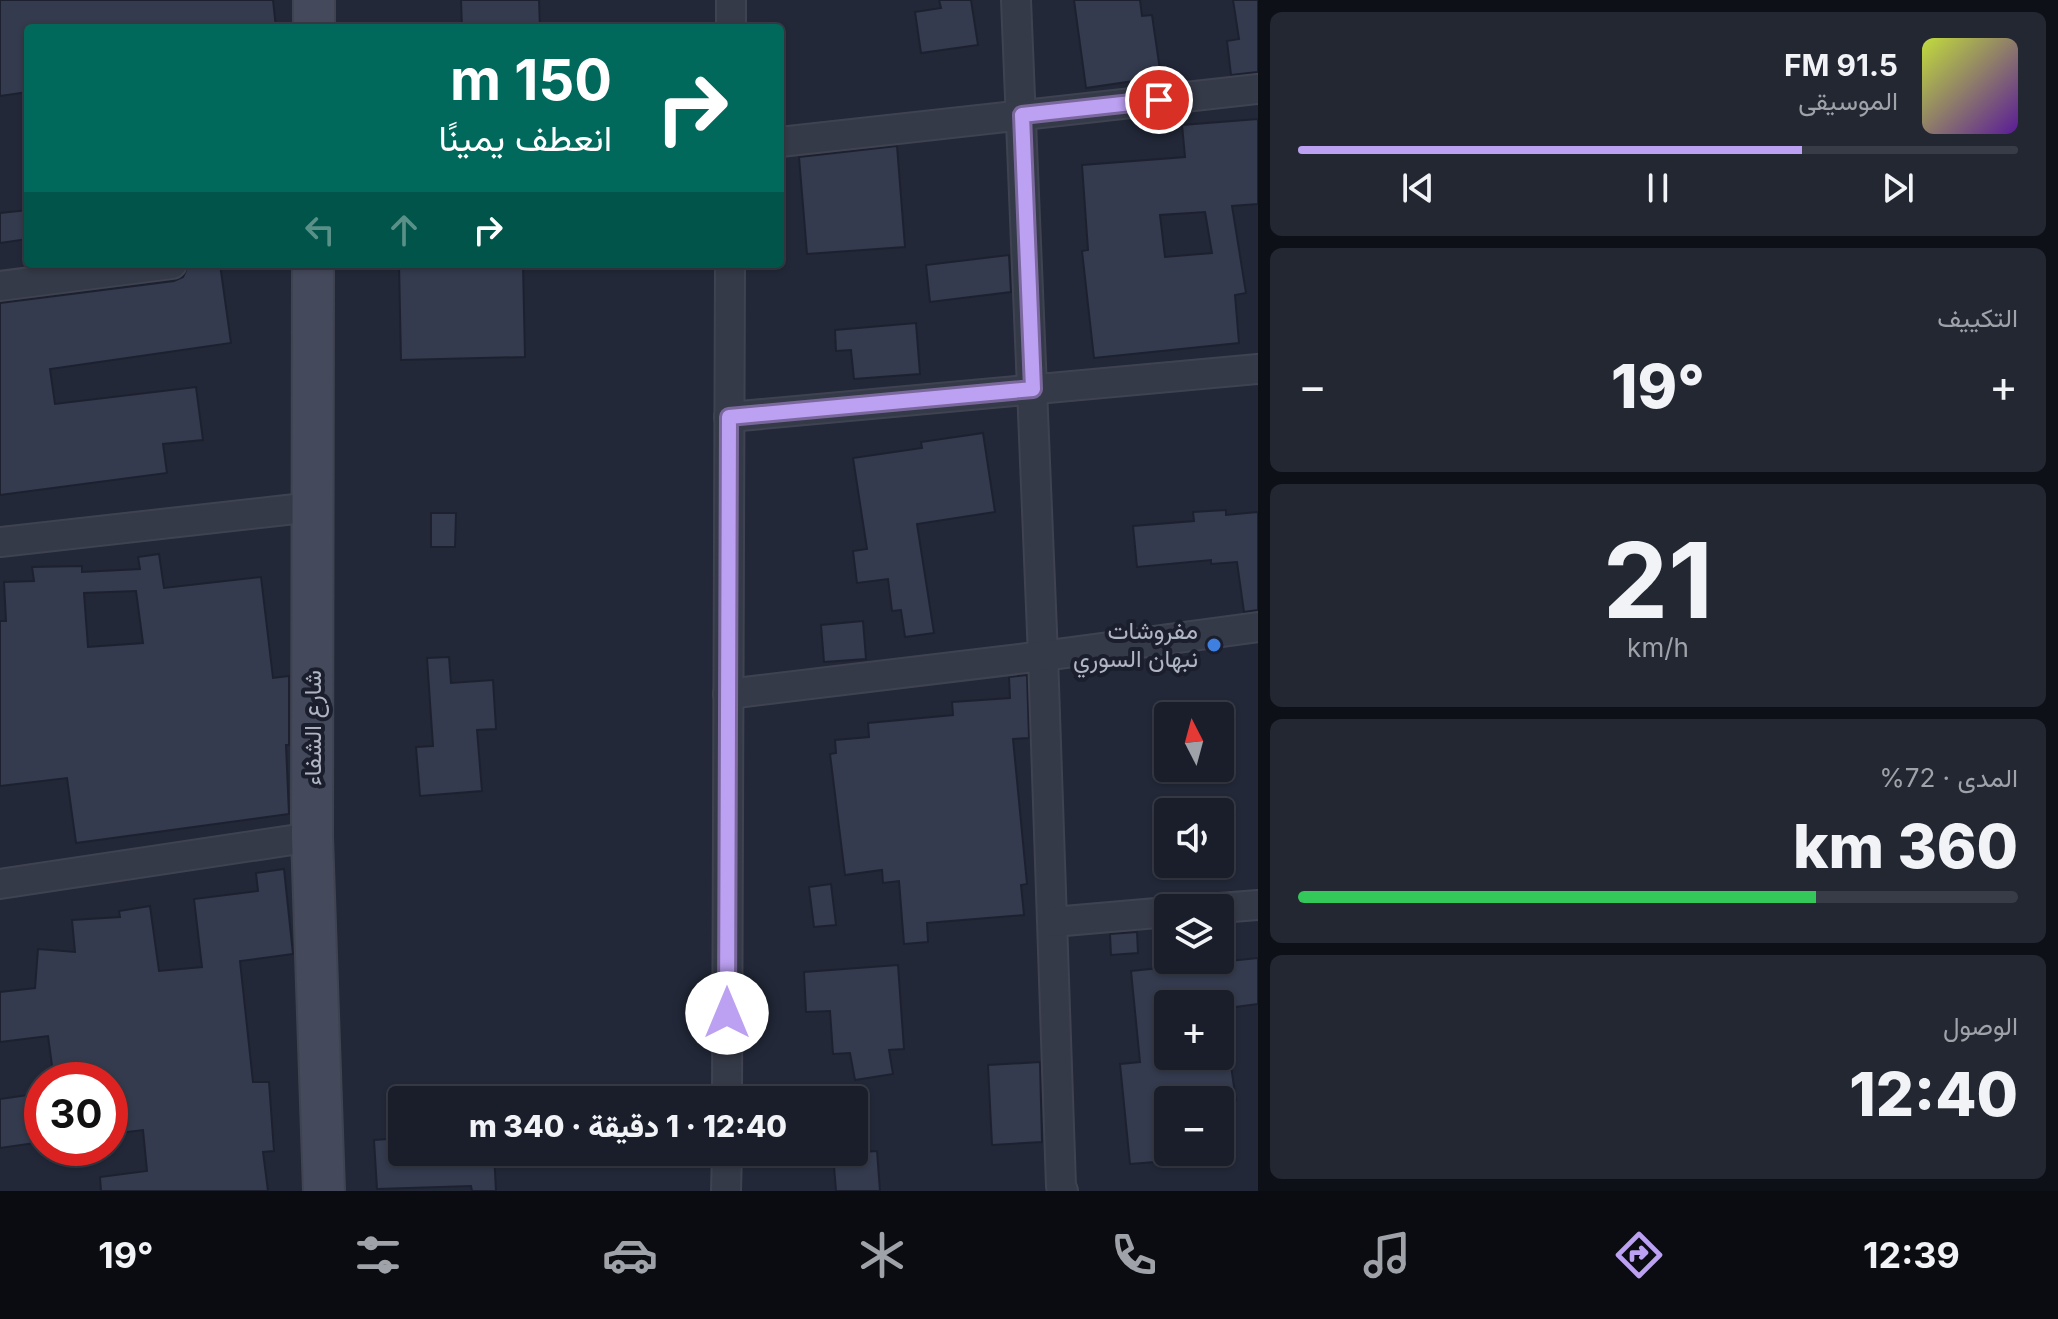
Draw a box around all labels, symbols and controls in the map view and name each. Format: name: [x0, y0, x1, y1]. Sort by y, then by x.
text: 150 m: [450, 46, 612, 114]
text: 91.5 FM: [1784, 47, 1898, 83]
icon: right: [640, 56, 744, 160]
pin: [1125, 66, 1193, 134]
icon: arrive: [1137, 78, 1181, 122]
text: الموسيقى: [1798, 85, 1898, 116]
text: انعطف يمينًا: [438, 116, 612, 160]
icon: previous: [1396, 166, 1440, 210]
icon: pause: [1636, 166, 1680, 210]
icon: next: [1876, 166, 1920, 210]
icon: left: [298, 208, 342, 252]
icon: ahead: [382, 208, 426, 252]
icon: right: [466, 208, 510, 252]
text: التكييف: [1937, 302, 2018, 333]
text: 19°: [1611, 350, 1705, 422]
text: −: [1298, 359, 1327, 413]
text: +: [1989, 359, 2018, 413]
text: 21: [1603, 517, 1713, 643]
place label: مفروشات نبهان السوري: [1073, 616, 1198, 678]
text: km/h: [1627, 632, 1689, 663]
marker: مفروشات نبهان السوري: [1205, 636, 1223, 654]
street label: شارع الشفاء: [298, 670, 329, 786]
north arrow: [1154, 702, 1234, 782]
map controls: [1154, 702, 1234, 1166]
text: المدى · 72%: [1879, 762, 2018, 793]
button: sound: [1154, 798, 1234, 878]
text: 360 km: [1793, 810, 2018, 882]
button: layers: [1154, 894, 1234, 974]
position arrow: [685, 971, 769, 1055]
button: +: [1154, 990, 1234, 1070]
text: الوصول: [1943, 1010, 2018, 1041]
text: 12:40: [1849, 1058, 2018, 1130]
speed limit sign: 30: [24, 1062, 128, 1166]
button: −: [1154, 1086, 1234, 1166]
text: 12:40 · 1 دقيقة · 340 m: [469, 1108, 787, 1144]
icon: filters: [350, 1227, 406, 1283]
icon: car: [602, 1227, 658, 1283]
icon: climate: [854, 1227, 910, 1283]
icon: phone: [1106, 1227, 1162, 1283]
icon: music: [1359, 1227, 1415, 1283]
icon: directions: [1611, 1227, 1667, 1283]
text: 19°: [98, 1233, 154, 1277]
text: 12:39: [1863, 1233, 1960, 1277]

